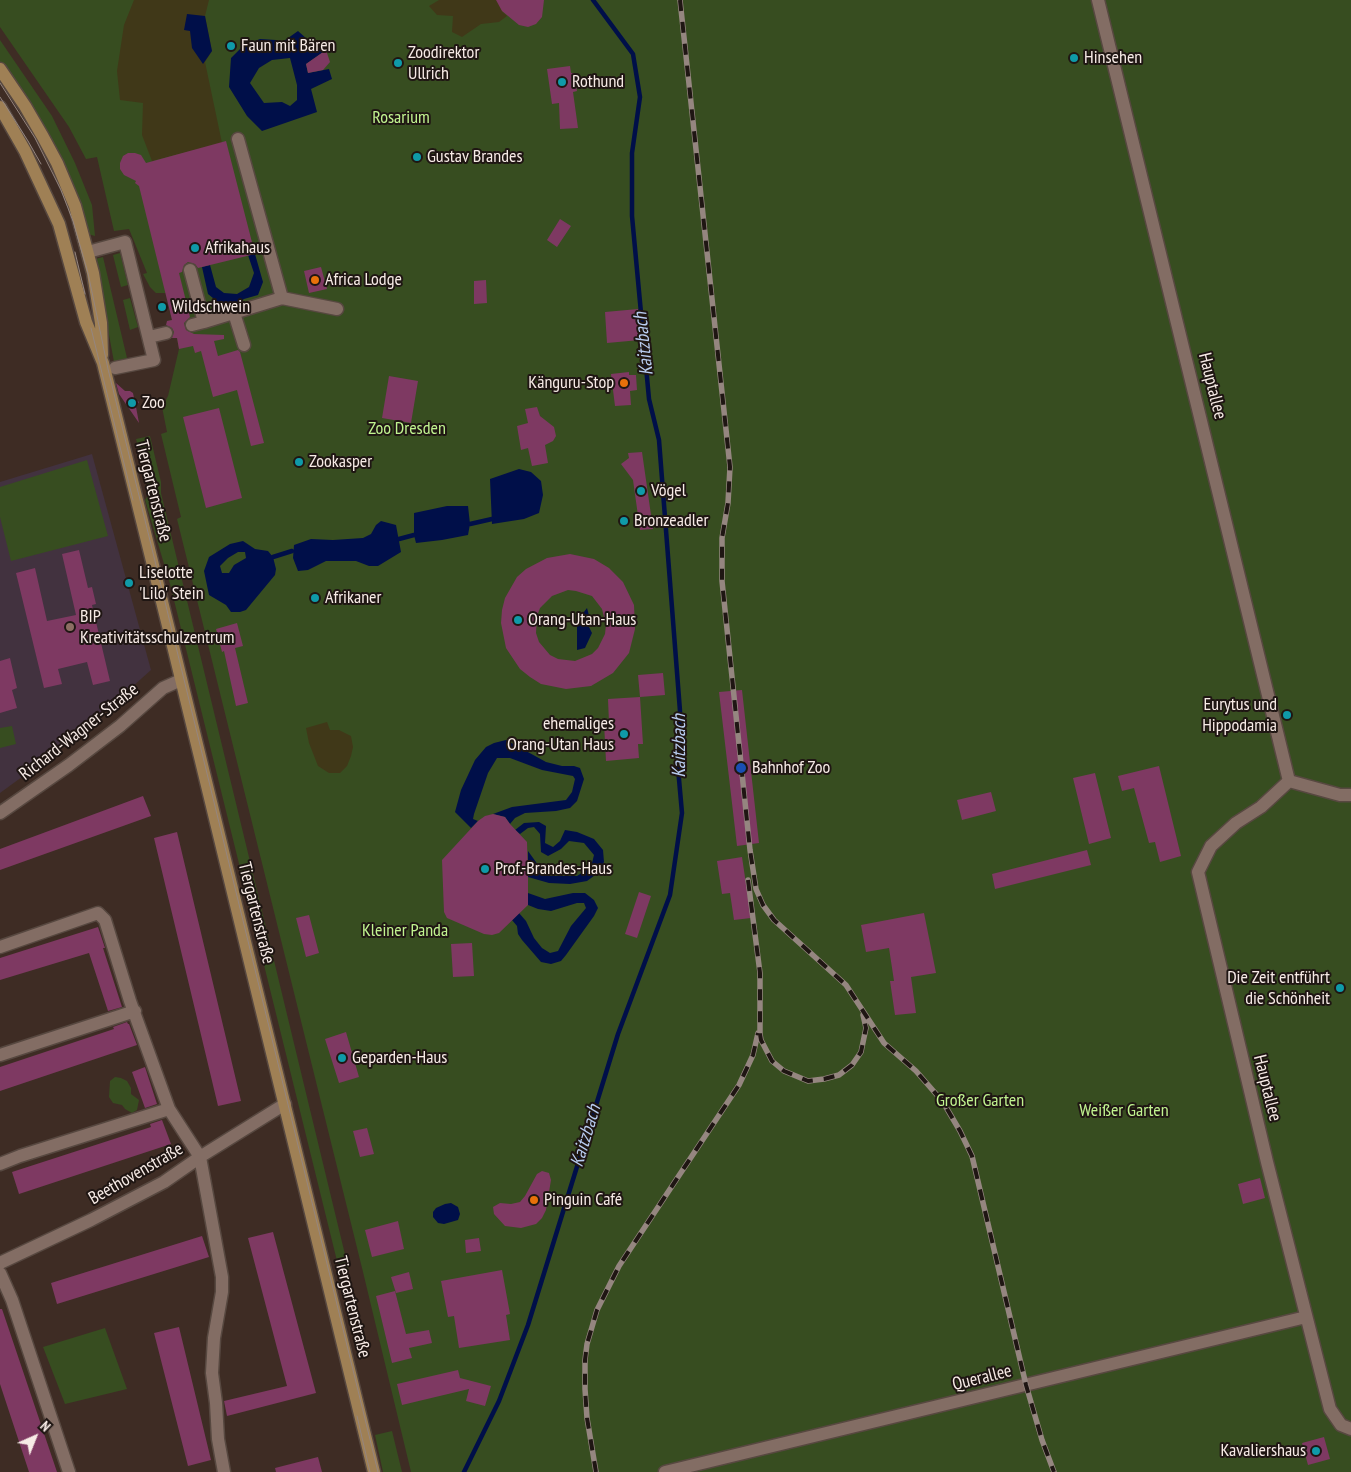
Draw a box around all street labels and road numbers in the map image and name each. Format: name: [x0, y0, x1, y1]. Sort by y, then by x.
street label: Hauptallee: [1193, 351, 1231, 421]
street label: Tiergartenstraße: [130, 438, 176, 544]
street label: Richard-Wagner-Straße: [15, 679, 143, 785]
street label: Tiergartenstraße: [233, 860, 279, 966]
street label: Hauptallee: [1248, 1053, 1286, 1123]
street label: Beethovenstraße: [85, 1138, 187, 1210]
street label: Tiergartenstraße: [329, 1254, 375, 1360]
street label: Querallee: [950, 1360, 1014, 1396]

